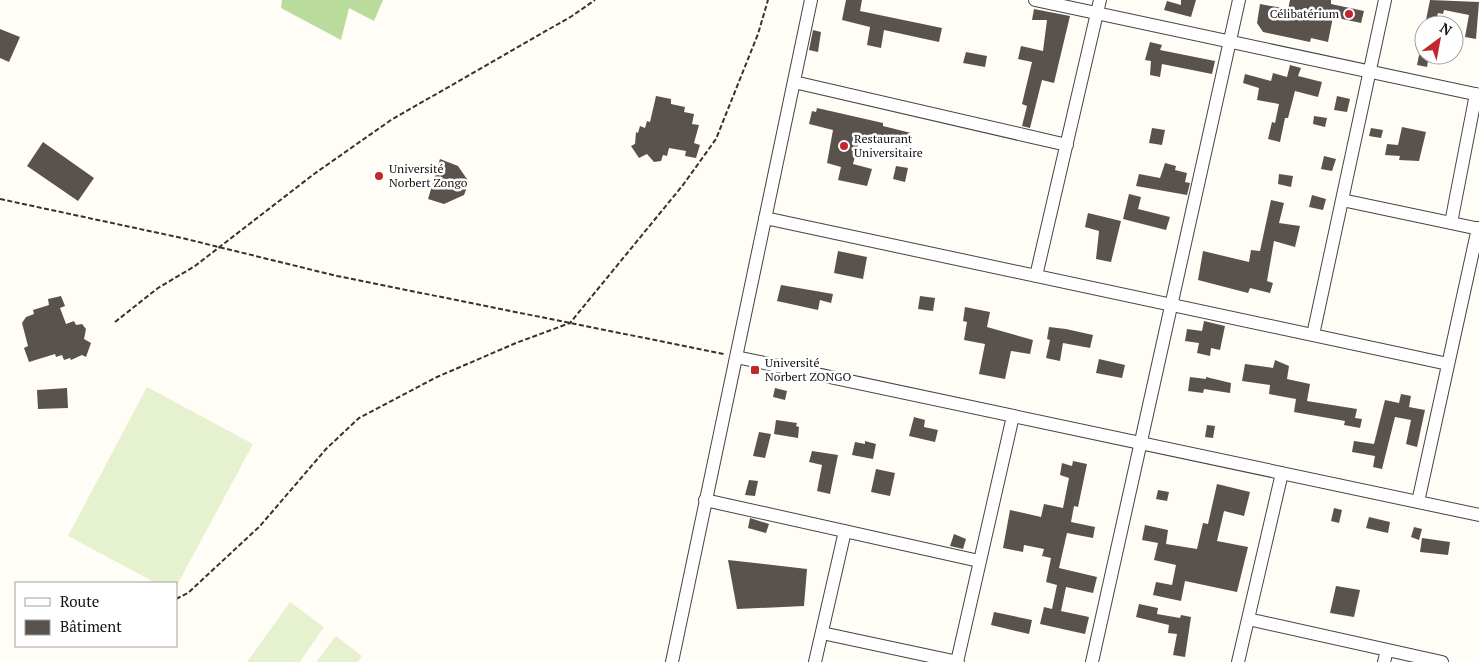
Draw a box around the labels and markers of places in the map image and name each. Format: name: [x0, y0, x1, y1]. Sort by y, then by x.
place label: Célibatérium: [1270, 6, 1340, 21]
marker: Célibatérium: [1343, 8, 1355, 20]
place label: Restaurant Universitaire: [854, 131, 923, 160]
marker: Restaurant Universitaire: [838, 140, 850, 152]
place label: Université Norbert Zongo: [389, 161, 468, 190]
marker: Université Norbert Zongo: [373, 170, 385, 182]
place label: Université Norbert ZONGO: [765, 355, 852, 384]
marker: Université Norbert ZONGO: [749, 364, 761, 376]

